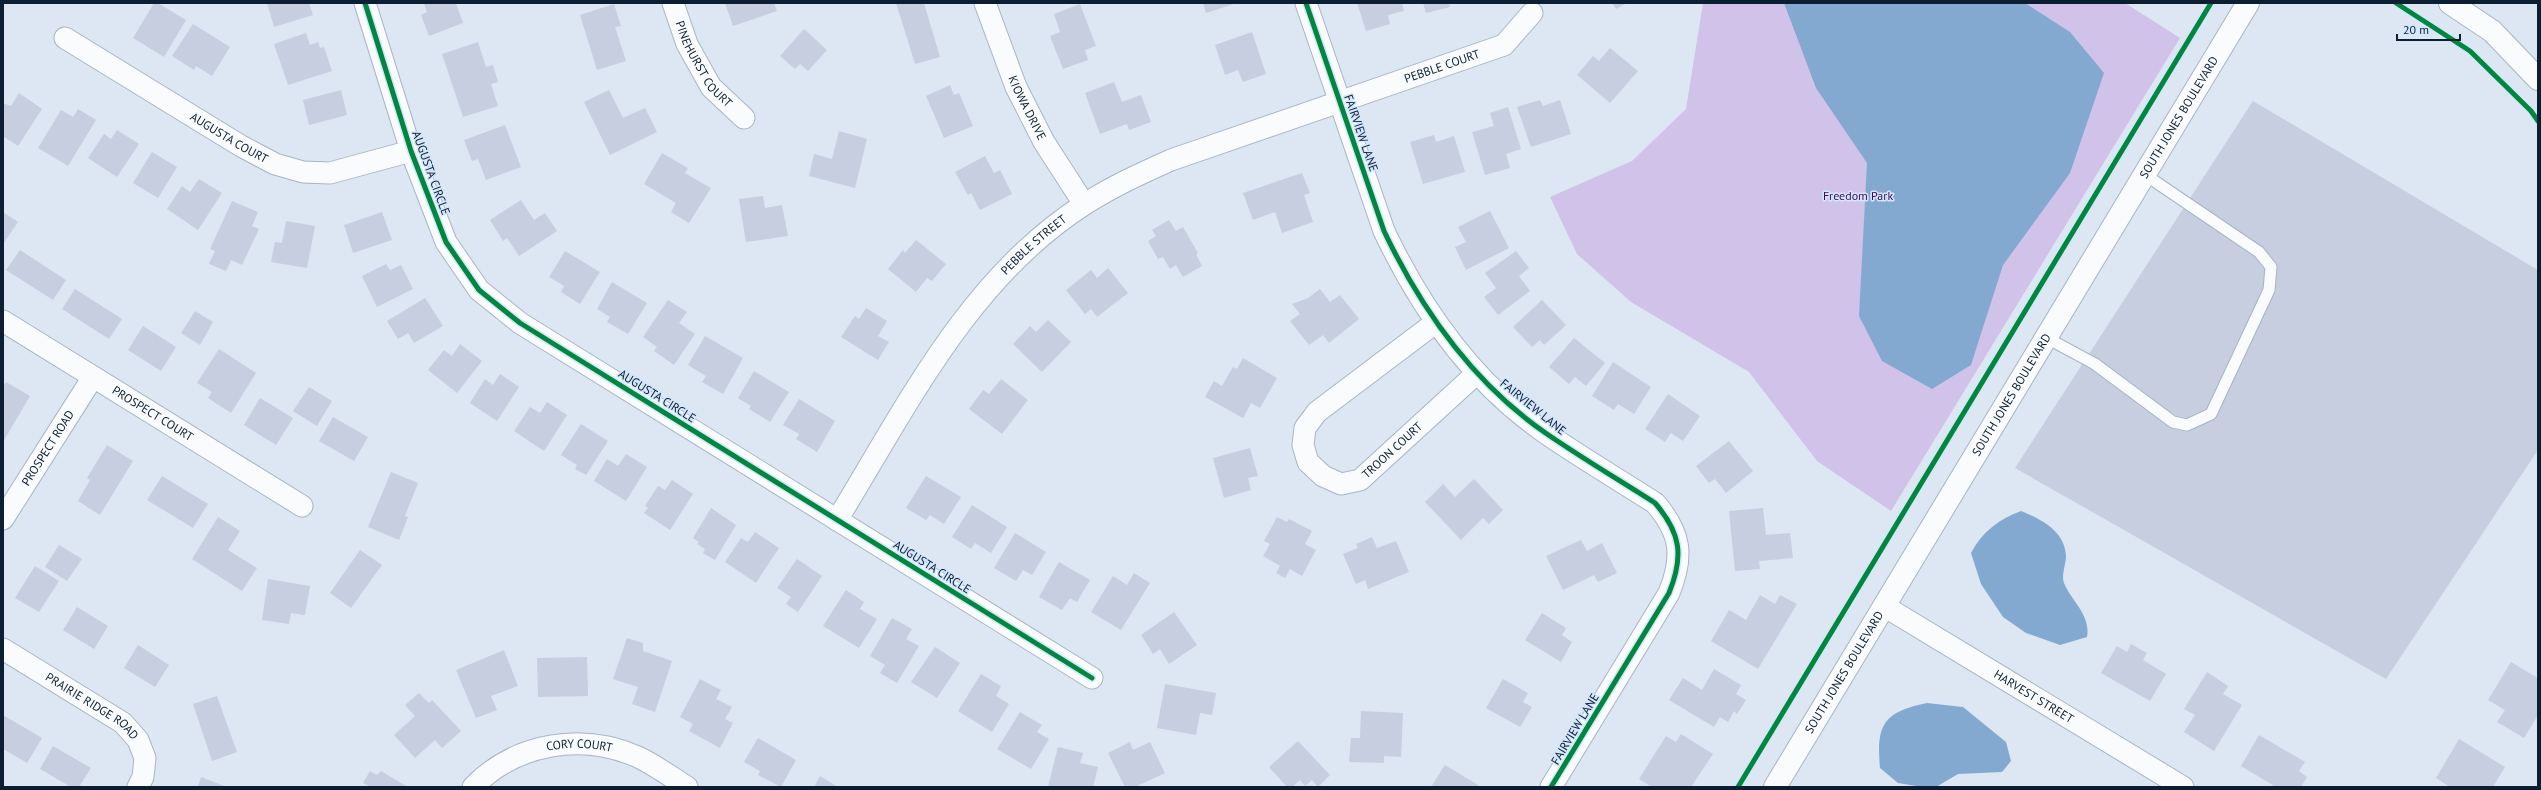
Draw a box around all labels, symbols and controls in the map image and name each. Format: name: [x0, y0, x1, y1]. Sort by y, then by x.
scale bar: [2397, 16, 2460, 42]
street label: PINEHURST COURT: [673, 19, 736, 110]
text: 20 m: [2403, 22, 2429, 37]
street label: PEBBLE COURT: [1402, 46, 1482, 86]
street label: SOUTH JONES BOULEVARD: [2136, 53, 2221, 181]
street label: KIOWA DRIVE: [1005, 73, 1050, 142]
street label: FAIRVIEW LANE: [1341, 92, 1382, 173]
street label: AUGUSTA COURT: [188, 109, 271, 166]
street label: AUGUSTA CIRCLE: [409, 129, 454, 217]
park label: Freedom Park: [1823, 188, 1893, 203]
street label: PEBBLE STREET: [997, 211, 1069, 277]
street label: SOUTH JONES BOULEVARD: [1969, 331, 2054, 459]
street label: AUGUSTA CIRCLE: [616, 366, 699, 425]
street label: FAIRVIEW LANE: [1497, 375, 1569, 438]
street label: PROSPECT COURT: [110, 382, 197, 444]
street label: PROSPECT ROAD: [18, 407, 77, 488]
street label: TROON COURT: [1359, 418, 1426, 482]
street label: AUGUSTA CIRCLE: [891, 537, 974, 596]
street label: SOUTH JONES BOULEVARD: [1801, 608, 1887, 736]
street label: HARVEST STREET: [1991, 666, 2077, 726]
street label: PRAIRIE RIDGE ROAD: [43, 669, 142, 742]
street label: FAIRVIEW LANE: [1547, 690, 1602, 767]
street label: CORY COURT: [545, 736, 614, 755]

